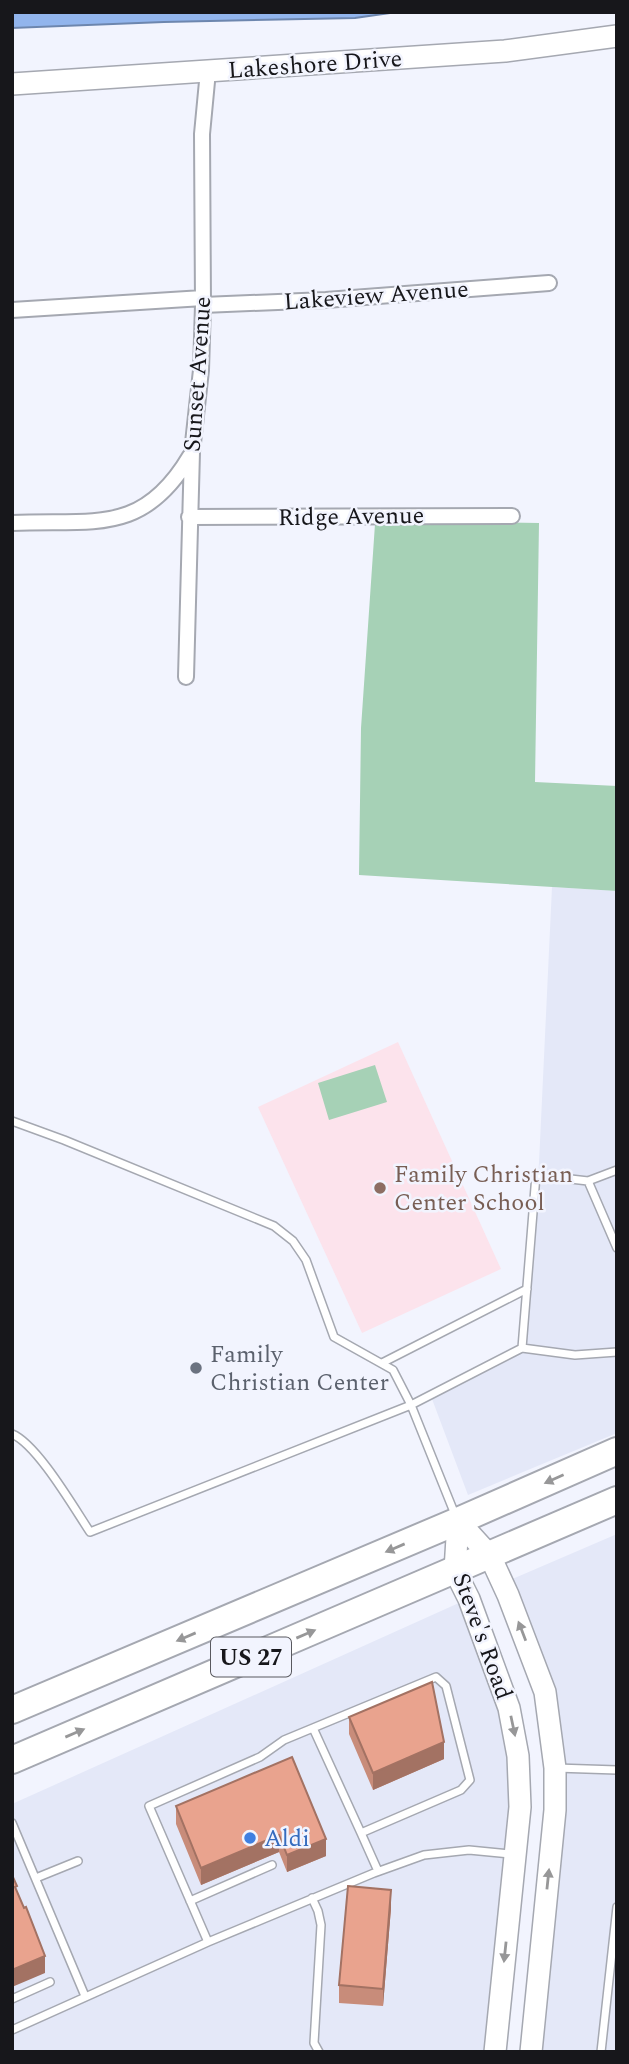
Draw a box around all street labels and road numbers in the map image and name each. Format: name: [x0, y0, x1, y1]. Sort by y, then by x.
street label: Lakeshore Drive: [227, 41, 403, 89]
street label: Lakeview Avenue: [282, 272, 470, 320]
street label: Sunset Avenue: [175, 295, 221, 453]
street label: Ridge Avenue: [277, 498, 425, 536]
street label: Steve's Road: [442, 1568, 522, 1705]
road number: US 27: [211, 1638, 291, 1676]

